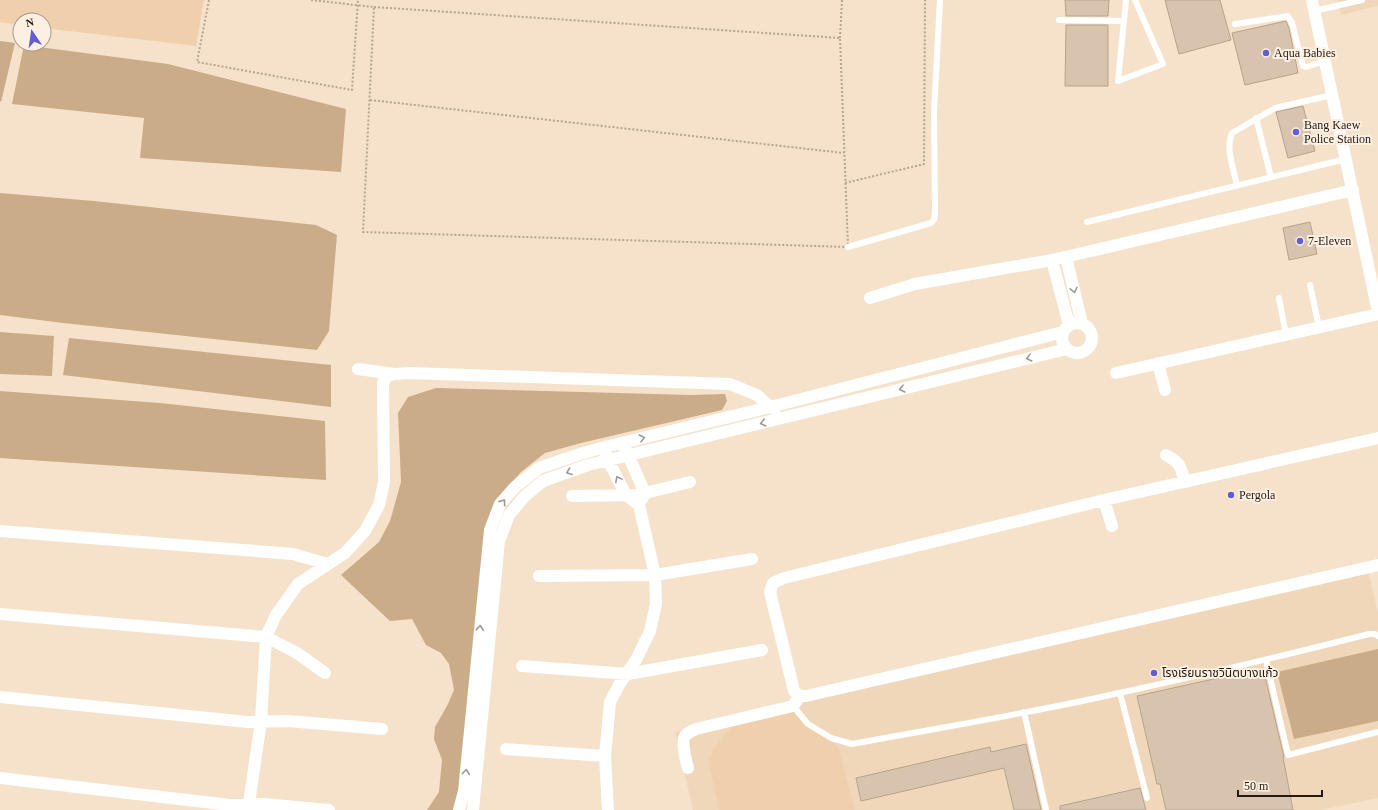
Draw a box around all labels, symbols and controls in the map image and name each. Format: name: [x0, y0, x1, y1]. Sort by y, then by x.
north arrow: [12, 12, 52, 52]
text: N: [25, 16, 35, 29]
place label: Aqua Babies: [1274, 46, 1336, 60]
marker: Aqua Babies: [1261, 48, 1271, 58]
place label: Bang Kaew Police Station: [1304, 118, 1371, 146]
marker: Bang Kaew Police Station: [1291, 127, 1301, 137]
place label: 7-Eleven: [1308, 234, 1351, 248]
marker: 7-Eleven: [1295, 236, 1305, 246]
one-way arrow: [1070, 287, 1078, 294]
one-way arrow: [1026, 354, 1032, 362]
one-way arrow: [899, 384, 906, 393]
one-way arrow: [759, 419, 766, 427]
one-way arrow: [639, 435, 646, 443]
one-way arrow: [565, 467, 572, 475]
one-way arrow: [615, 476, 622, 483]
place label: Pergola: [1239, 488, 1276, 502]
marker: Pergola: [1226, 490, 1236, 500]
one-way arrow: [498, 499, 506, 506]
one-way arrow: [475, 625, 484, 631]
place label: โรงเรียนราชวินิตบางแก้ว: [1162, 666, 1278, 680]
marker: โรงเรียนราชวินิตบางแก้ว: [1149, 668, 1159, 678]
one-way arrow: [461, 769, 470, 775]
scale bar: [1238, 772, 1322, 798]
text: 50 m: [1244, 779, 1269, 793]

